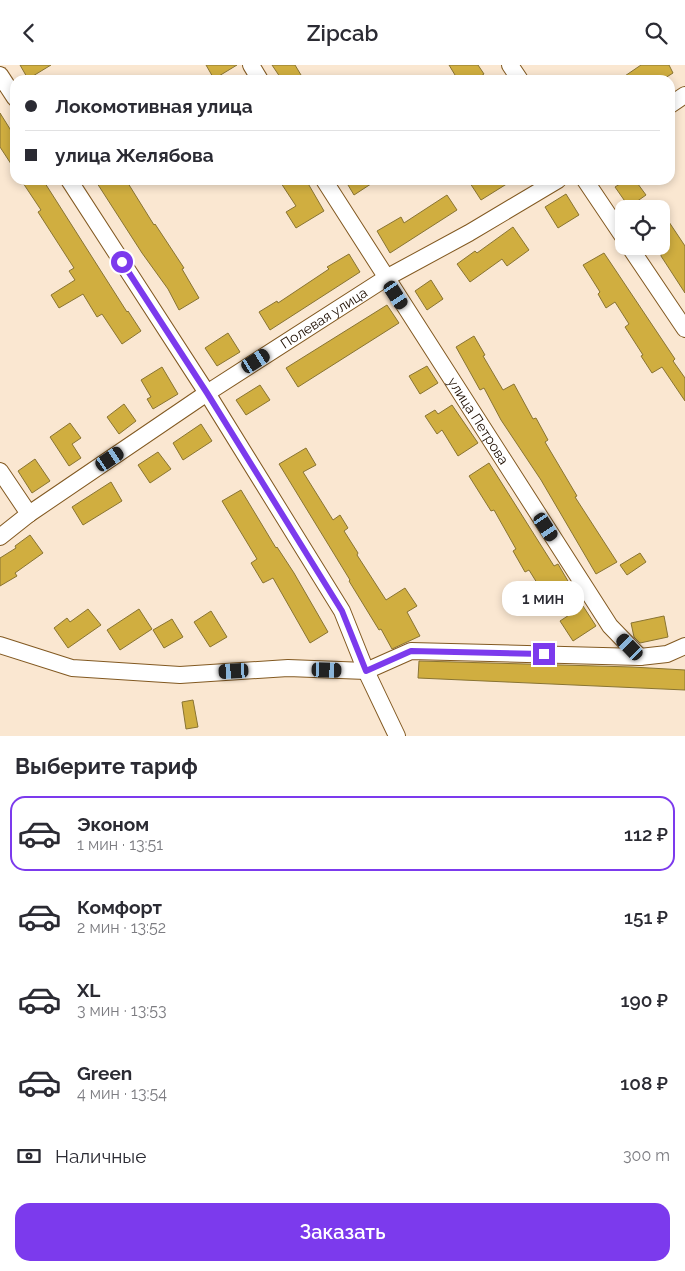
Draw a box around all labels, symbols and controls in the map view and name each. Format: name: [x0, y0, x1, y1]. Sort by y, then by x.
icon: back: [15, 19, 43, 47]
icon: search: [642, 19, 670, 47]
text: Zipcab: [307, 20, 378, 46]
text: Локомотивная улица: [55, 95, 253, 117]
text: улица Желябова: [55, 144, 214, 166]
map controls: [615, 200, 670, 255]
button: locate: [615, 200, 670, 255]
route start: [111, 251, 133, 273]
car: [381, 278, 410, 312]
street label: Полевая улица: [277, 284, 370, 352]
car: [239, 347, 272, 375]
street label: улица Петрова: [445, 374, 512, 467]
car: [93, 444, 126, 474]
car: [531, 510, 560, 544]
callout: 1 мин: [503, 581, 585, 617]
text: 1 мин: [522, 589, 564, 608]
car: [614, 631, 645, 663]
route end: [533, 643, 555, 665]
car: [311, 662, 342, 678]
car: [218, 663, 249, 679]
text: Выберите тариф: [15, 753, 198, 779]
icon: car: [17, 811, 62, 856]
text: Эконом: [77, 813, 149, 835]
text: 112 ₽: [624, 823, 668, 845]
text: 1 мин · 13:51: [77, 835, 163, 854]
icon: car: [17, 894, 62, 939]
text: Комфорт: [77, 896, 162, 918]
text: 151 ₽: [624, 906, 668, 928]
text: 2 мин · 13:52: [77, 918, 166, 937]
icon: car: [17, 977, 62, 1022]
text: XL: [77, 979, 100, 1001]
text: 190 ₽: [621, 989, 668, 1011]
text: 3 мин · 13:53: [77, 1001, 167, 1020]
icon: car: [17, 1060, 62, 1105]
text: Green: [77, 1062, 132, 1084]
text: 108 ₽: [620, 1072, 668, 1094]
text: 4 мин · 13:54: [77, 1084, 167, 1103]
icon: cash: [15, 1142, 43, 1170]
text: Наличные: [55, 1145, 146, 1167]
text: 300 m: [623, 1146, 670, 1165]
button: Заказать: [15, 1203, 670, 1261]

